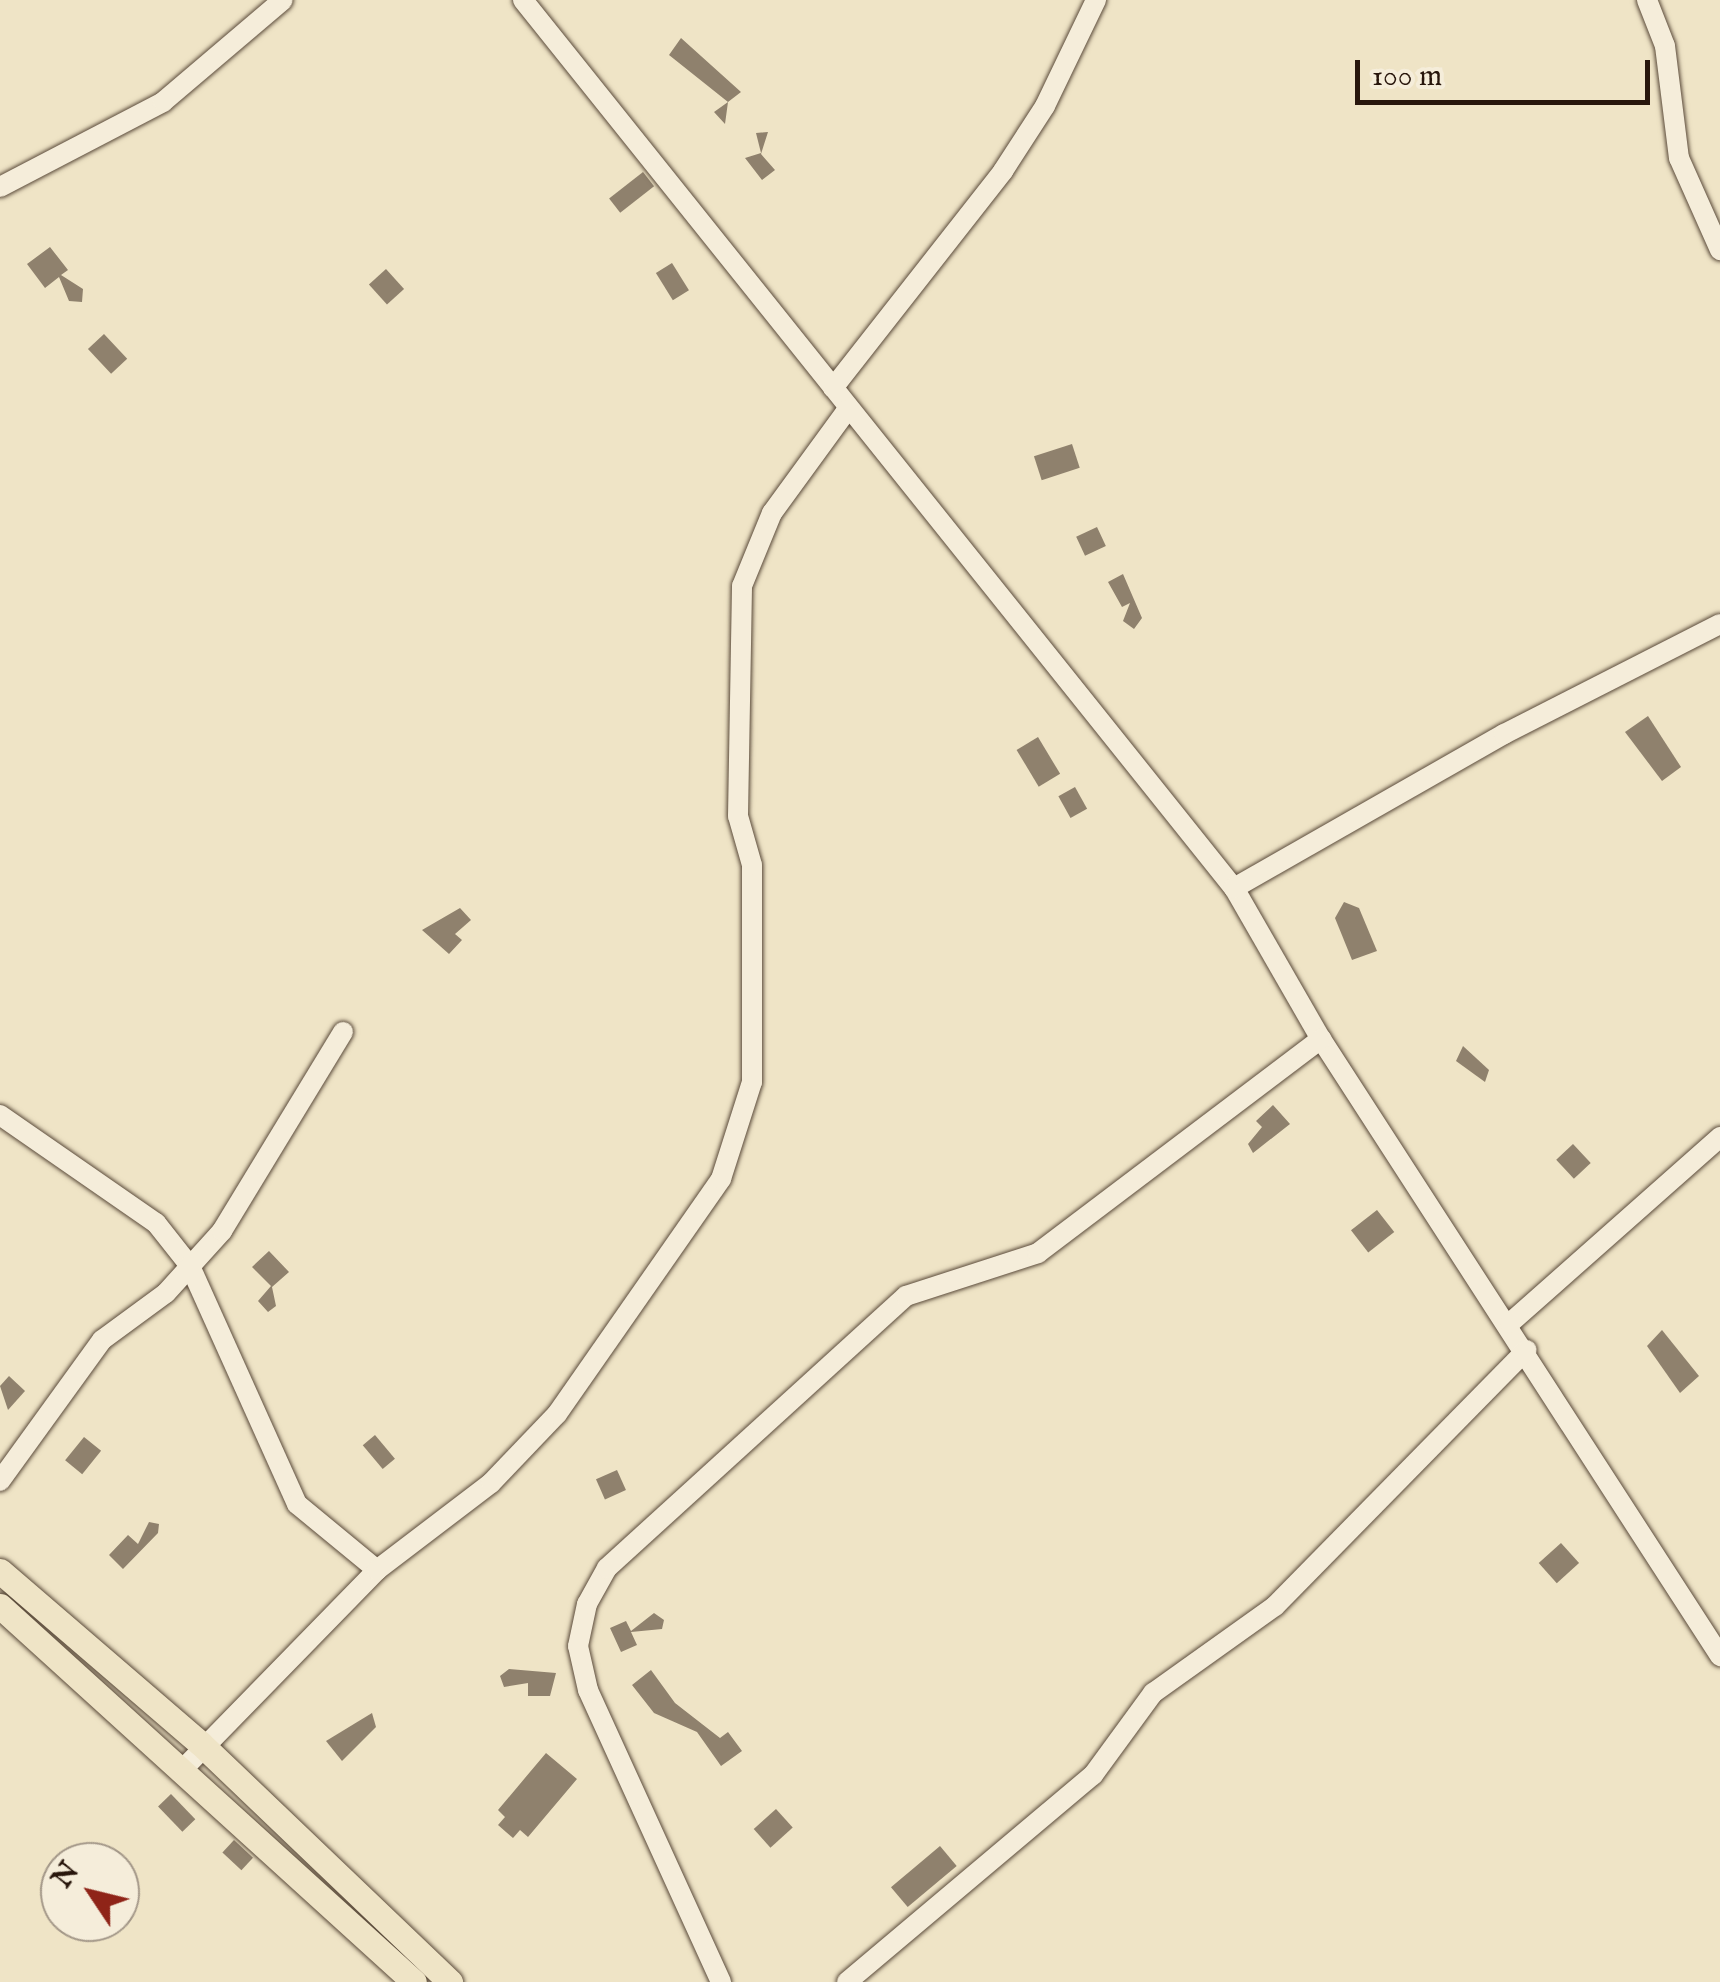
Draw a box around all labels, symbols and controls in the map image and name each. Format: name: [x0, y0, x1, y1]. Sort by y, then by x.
scale bar: [1360, 40, 1655, 102]
text: 100 m: [1372, 58, 1442, 96]
north arrow: [40, 1842, 140, 1942]
text: N: [45, 1856, 88, 1896]

